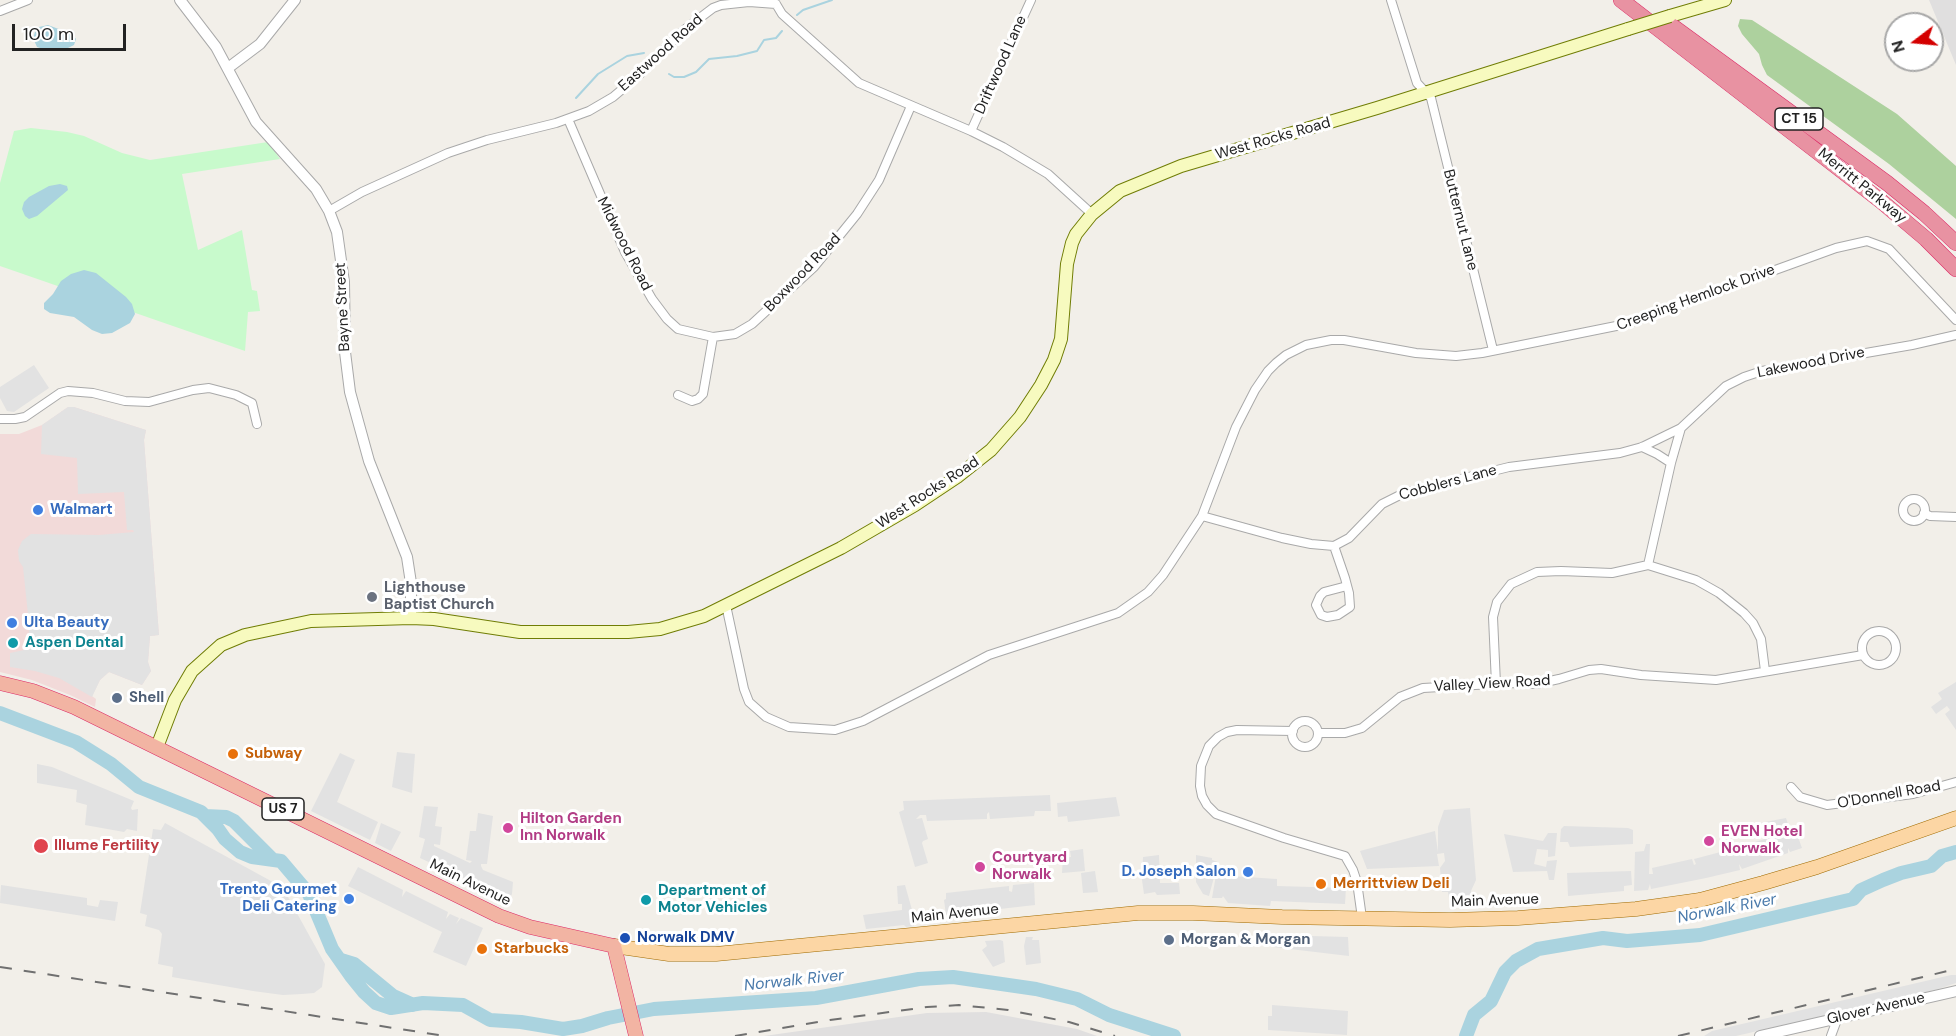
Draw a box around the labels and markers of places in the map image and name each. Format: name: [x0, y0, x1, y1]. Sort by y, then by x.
place label: Walmart: [50, 501, 113, 519]
marker: Walmart: [31, 503, 45, 517]
place label: Lighthouse Baptist Church: [384, 579, 494, 614]
marker: Lighthouse Baptist Church: [365, 590, 379, 604]
place label: Ulta Beauty: [24, 614, 109, 632]
marker: Ulta Beauty: [5, 616, 19, 630]
place label: Aspen Dental: [25, 634, 123, 652]
marker: Aspen Dental: [6, 636, 20, 650]
place label: Shell: [129, 689, 164, 707]
marker: Shell: [110, 691, 124, 705]
place label: Subway: [245, 745, 302, 763]
marker: Subway: [226, 747, 240, 761]
place label: Hilton Garden Inn Norwalk: [520, 810, 622, 845]
marker: Hilton Garden Inn Norwalk: [501, 821, 515, 835]
place label: EVEN Hotel Norwalk: [1721, 823, 1802, 858]
marker: EVEN Hotel Norwalk: [1702, 834, 1716, 848]
marker: Illume Fertility: [32, 837, 50, 855]
place label: Illume Fertility: [54, 837, 159, 855]
place label: Courtyard Norwalk: [992, 849, 1067, 884]
marker: Courtyard Norwalk: [973, 860, 987, 874]
place label: D. Joseph Salon: [1121, 863, 1236, 881]
marker: D. Joseph Salon: [1241, 865, 1255, 879]
place label: Merrittview Deli: [1333, 875, 1450, 893]
marker: Merrittview Deli: [1314, 877, 1328, 891]
place label: Trento Gourmet Deli Catering: [220, 881, 337, 916]
place label: Department of Motor Vehicles: [658, 882, 767, 917]
marker: Trento Gourmet Deli Catering: [342, 892, 356, 906]
marker: Department of Motor Vehicles: [639, 893, 653, 907]
place label: Norwalk DMV: [637, 929, 735, 947]
marker: Norwalk DMV: [618, 931, 632, 945]
place label: Morgan & Morgan: [1181, 931, 1311, 949]
marker: Morgan & Morgan: [1162, 933, 1176, 947]
place label: Starbucks: [494, 940, 569, 958]
marker: Starbucks: [475, 942, 489, 956]

